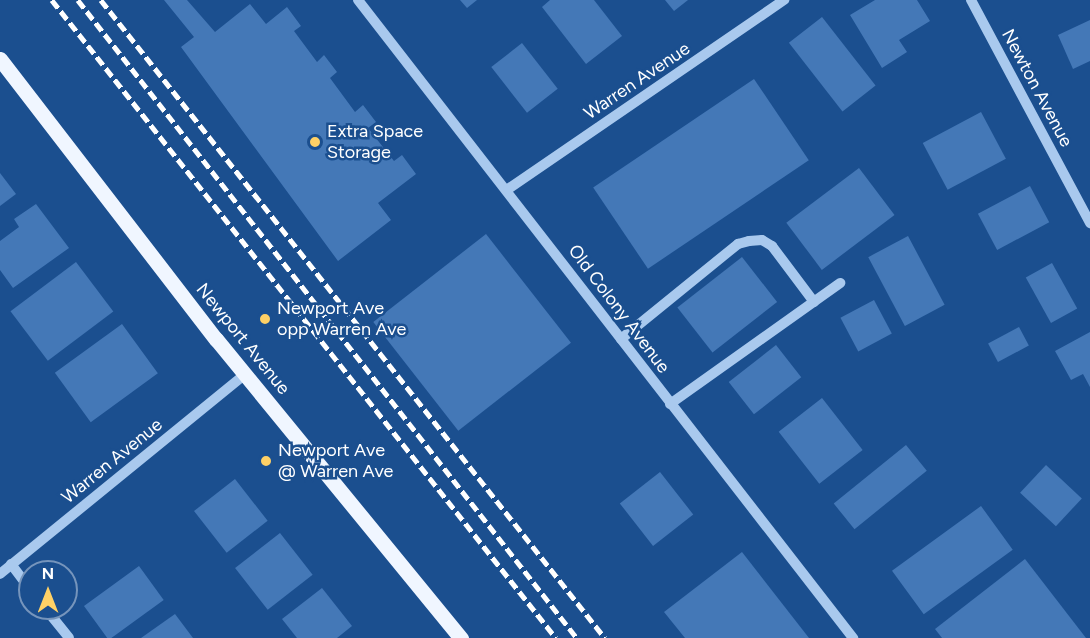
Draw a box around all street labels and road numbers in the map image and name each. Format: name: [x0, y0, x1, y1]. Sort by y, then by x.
street label: Newton Avenue: [997, 25, 1077, 151]
street label: Warren Avenue: [580, 38, 694, 124]
street label: Old Colony Avenue: [564, 240, 674, 378]
street label: Newport Avenue: [192, 279, 294, 399]
street label: Warren Avenue: [57, 414, 167, 508]

